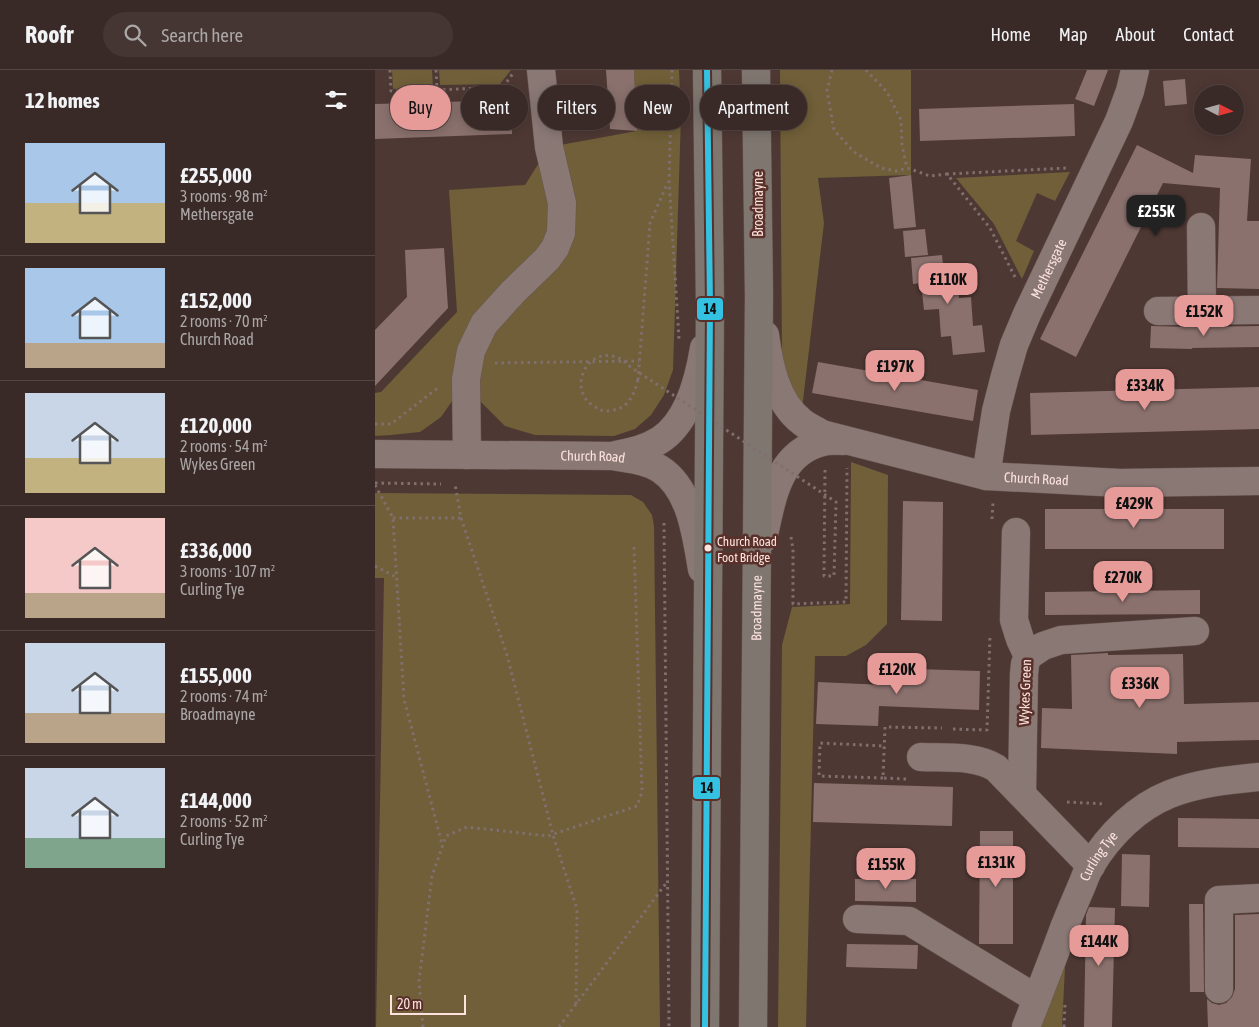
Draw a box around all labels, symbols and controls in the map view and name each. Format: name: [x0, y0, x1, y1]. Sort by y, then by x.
search box: [103, 12, 453, 57]
text: Roofr: [25, 21, 73, 48]
icon: search: [121, 21, 149, 49]
text: Search here: [161, 24, 243, 46]
text: Home: [991, 24, 1031, 45]
text: Map: [1059, 24, 1088, 45]
text: About: [1116, 24, 1155, 45]
text: Contact: [1183, 24, 1234, 45]
chip: Buy: [390, 85, 451, 130]
chip: Rent: [461, 85, 528, 130]
chip: Filters: [538, 85, 615, 130]
chip: New: [625, 85, 690, 130]
chip: Apartment: [700, 85, 807, 130]
north arrow: [1194, 85, 1244, 135]
map controls: [1194, 85, 1244, 135]
icon: filters: [322, 86, 350, 114]
text: 12 homes: [25, 88, 100, 112]
icon: home: [65, 163, 125, 223]
text: £255,000: [180, 163, 252, 187]
street label: Broadmayne: [750, 171, 766, 237]
text: 3 rooms · 98 m²: [180, 187, 268, 205]
pin: £255K: [1121, 194, 1191, 237]
text: £255K: [1137, 202, 1175, 220]
text: Methersgate: [180, 205, 254, 223]
street label: Methersgate: [1027, 236, 1070, 301]
pin: £110K: [913, 262, 983, 305]
text: £110K: [929, 270, 967, 288]
icon: home: [65, 288, 125, 348]
text: £152,000: [180, 288, 252, 312]
pin: £152K: [1169, 294, 1239, 337]
line badge: 14: [696, 297, 724, 321]
text: 14: [703, 301, 717, 317]
text: £152K: [1185, 302, 1223, 320]
text: 2 rooms · 70 m²: [180, 312, 268, 330]
text: Church Road: [180, 330, 254, 348]
pin: £197K: [860, 350, 930, 392]
text: £197K: [876, 357, 914, 375]
pin: £334K: [1110, 368, 1180, 411]
text: £334K: [1126, 376, 1164, 394]
icon: home: [65, 413, 125, 473]
text: £120,000: [180, 413, 252, 437]
text: 2 rooms · 54 m²: [180, 437, 268, 455]
street label: Church Road: [561, 448, 626, 466]
text: Wykes Green: [180, 455, 255, 473]
street label: Church Road: [1004, 469, 1069, 488]
pin: £429K: [1099, 486, 1169, 529]
text: £429K: [1115, 494, 1153, 512]
place label: Church Road Foot Bridge: [717, 534, 777, 565]
icon: home: [65, 538, 125, 598]
text: £336,000: [180, 538, 252, 562]
marker: Church Road Foot Bridge: [703, 543, 713, 553]
pin: £270K: [1088, 560, 1158, 603]
text: 3 rooms · 107 m²: [180, 562, 275, 580]
text: £270K: [1104, 568, 1142, 586]
street label: Broadmayne: [748, 575, 765, 641]
text: Curling Tye: [180, 580, 244, 598]
pin: £120K: [862, 652, 932, 695]
street label: Wykes Green: [1016, 659, 1034, 725]
text: £120K: [878, 660, 916, 678]
icon: home: [65, 663, 125, 723]
text: £155,000: [180, 663, 252, 687]
pin: £336K: [1105, 666, 1175, 709]
text: £336K: [1121, 674, 1159, 692]
text: 2 rooms · 74 m²: [180, 687, 268, 705]
text: Broadmayne: [180, 705, 255, 723]
line badge: 14: [692, 776, 721, 800]
text: 14: [700, 780, 714, 796]
icon: home: [65, 788, 125, 848]
text: £144,000: [180, 788, 252, 812]
text: 2 rooms · 52 m²: [180, 812, 268, 830]
street label: Curling Tye: [1076, 828, 1121, 883]
text: Curling Tye: [180, 830, 244, 848]
pin: £131K: [961, 846, 1031, 888]
pin: £155K: [851, 848, 921, 890]
text: £131K: [977, 853, 1015, 871]
text: £155K: [867, 855, 905, 873]
pin: £144K: [1064, 924, 1134, 967]
text: £144K: [1080, 932, 1118, 950]
scale bar: [390, 992, 466, 1015]
text: 20 m: [397, 996, 422, 1012]

